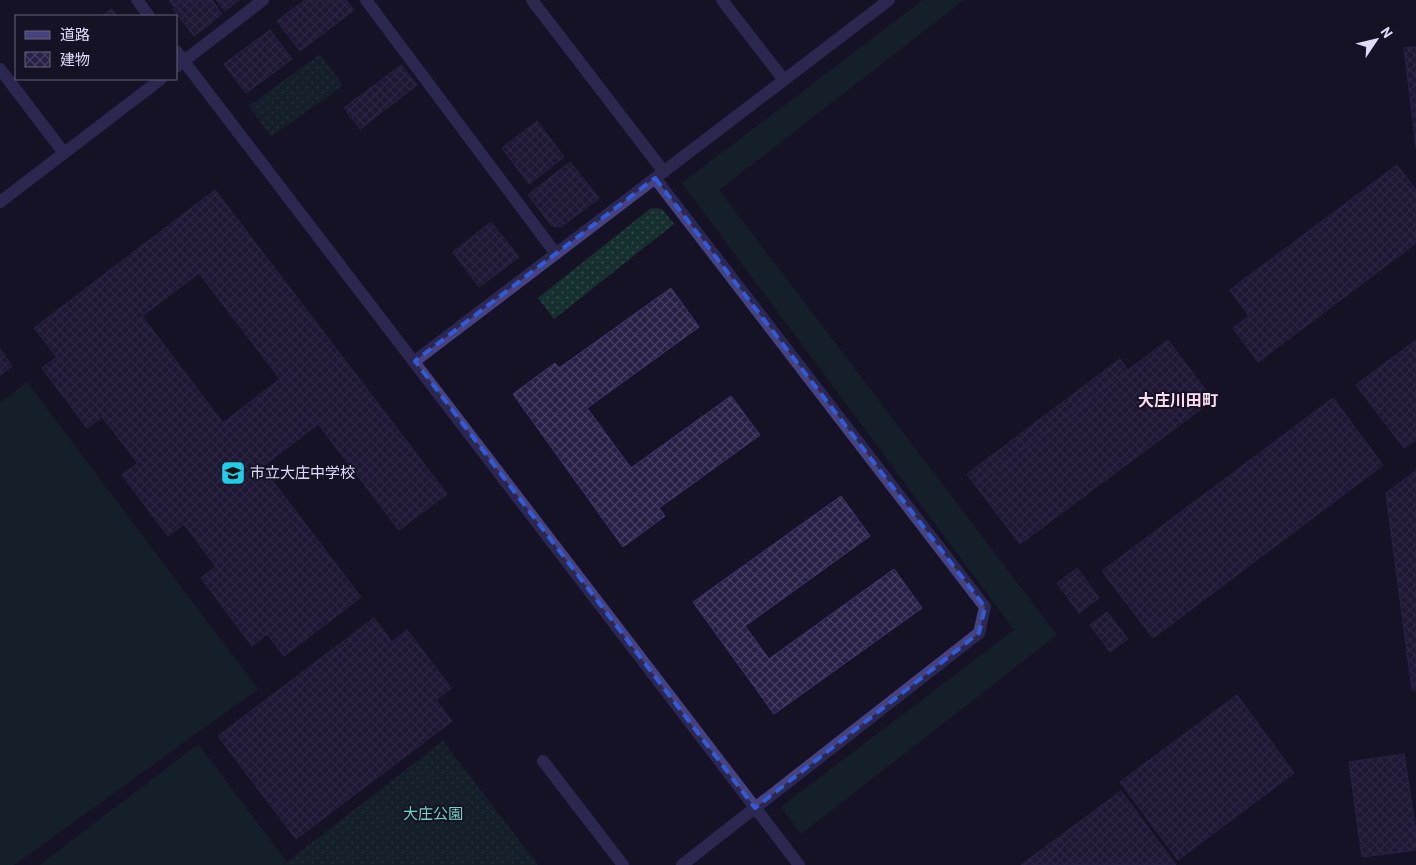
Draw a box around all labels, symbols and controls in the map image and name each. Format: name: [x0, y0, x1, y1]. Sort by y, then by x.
legend: [15, 15, 178, 80]
north arrow: [1351, 15, 1401, 65]
text: N: [1377, 24, 1397, 41]
text: 道路: [60, 25, 90, 43]
text: 建物: [60, 50, 90, 68]
district label: 大庄川田町: [1138, 390, 1218, 409]
school or university icon: 市立大庄中学校: [220, 460, 246, 486]
place label: 市立大庄中学校: [250, 463, 355, 481]
park label: 大庄公園: [403, 804, 463, 822]

